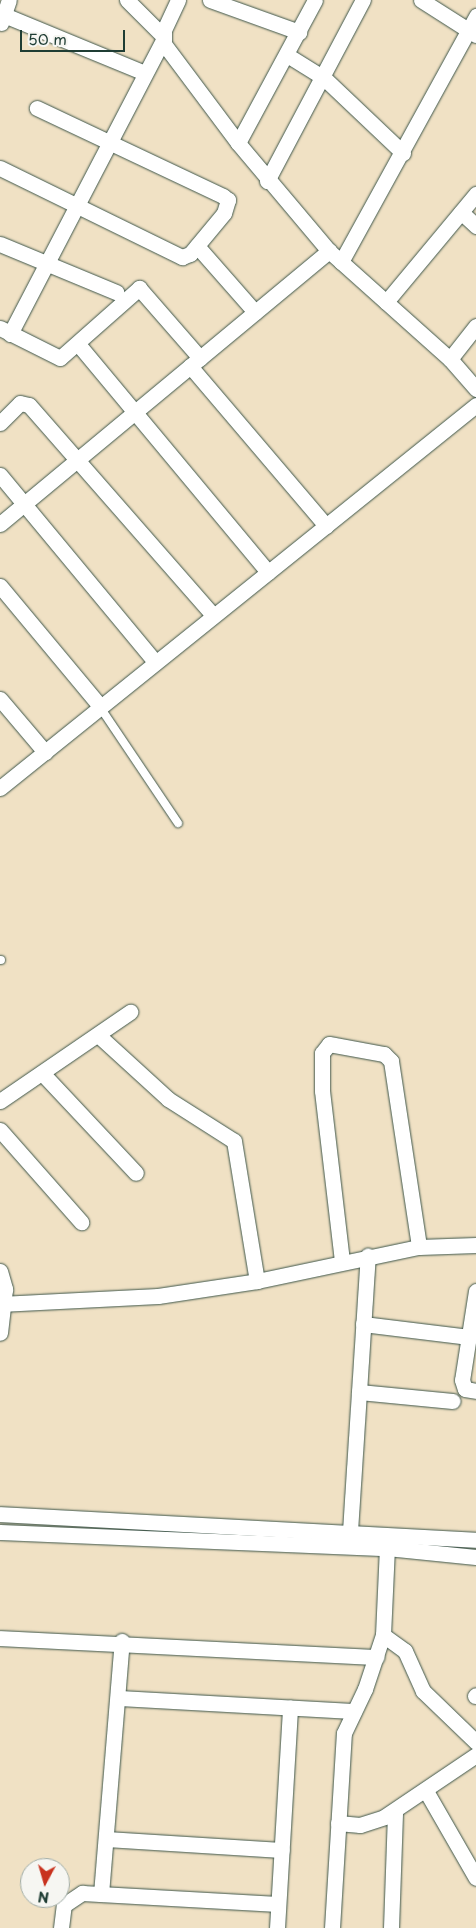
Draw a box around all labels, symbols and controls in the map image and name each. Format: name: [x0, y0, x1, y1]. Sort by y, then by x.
scale bar: [22, 20, 128, 52]
text: 50 m: [28, 27, 67, 50]
north arrow: [20, 1858, 70, 1908]
text: N: [37, 1886, 50, 1908]

